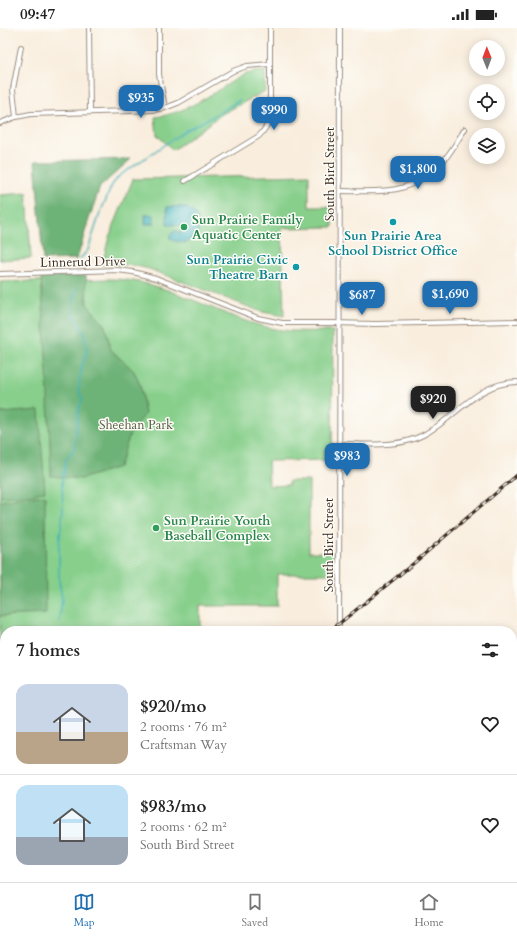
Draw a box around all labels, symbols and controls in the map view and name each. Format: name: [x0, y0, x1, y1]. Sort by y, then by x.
text: 09:47: [20, 4, 55, 24]
north arrow: [469, 40, 505, 76]
map controls: [469, 40, 505, 164]
button: locate: [469, 84, 505, 120]
pin: $935: [117, 85, 165, 119]
text: $935: [128, 89, 154, 107]
pin: $990: [250, 97, 298, 131]
text: $990: [261, 101, 287, 119]
street label: South Bird Street: [321, 127, 339, 221]
button: layers: [469, 128, 505, 164]
pin: $1,800: [385, 156, 451, 190]
text: $1,800: [399, 160, 437, 178]
place label: Sun Prairie Family Aquatic Center: [192, 211, 303, 244]
marker: Sun Prairie Area School District Office: [388, 217, 398, 227]
marker: Sun Prairie Family Aquatic Center: [179, 222, 189, 232]
place label: Sun Prairie Area School District Office: [328, 227, 458, 260]
place label: Sun Prairie Civic Theatre Barn: [187, 251, 289, 284]
street label: Linnerud Drive: [40, 252, 126, 272]
marker: Sun Prairie Civic Theatre Barn: [291, 262, 301, 272]
pin: $1,690: [417, 281, 483, 315]
pin: $687: [338, 282, 386, 316]
text: $1,690: [431, 285, 469, 303]
text: $687: [349, 286, 375, 304]
pin: $920: [409, 386, 457, 420]
text: $920: [420, 390, 446, 408]
park label: Sheehan Park: [99, 416, 173, 434]
pin: $983: [323, 443, 371, 477]
text: $983: [334, 447, 360, 465]
street label: South Bird Street: [320, 498, 338, 592]
place label: Sun Prairie Youth Baseball Complex: [164, 512, 270, 545]
marker: Sun Prairie Youth Baseball Complex: [151, 523, 161, 533]
text: 7 homes: [16, 639, 80, 662]
icon: filters: [479, 639, 501, 661]
text: $920/mo: [140, 695, 206, 718]
icon: home: [48, 700, 96, 748]
icon: heart: [479, 713, 501, 735]
text: 2 rooms · 76 m²: [140, 718, 227, 736]
text: Craftsman Way: [140, 736, 227, 754]
text: $983/mo: [140, 795, 206, 818]
icon: home: [48, 801, 96, 849]
icon: heart: [479, 814, 501, 836]
text: 2 rooms · 62 m²: [140, 818, 227, 836]
text: South Bird Street: [140, 836, 234, 854]
tab: Map: [73, 891, 95, 930]
tab: Saved: [241, 891, 268, 930]
tab: Home: [414, 891, 444, 930]

